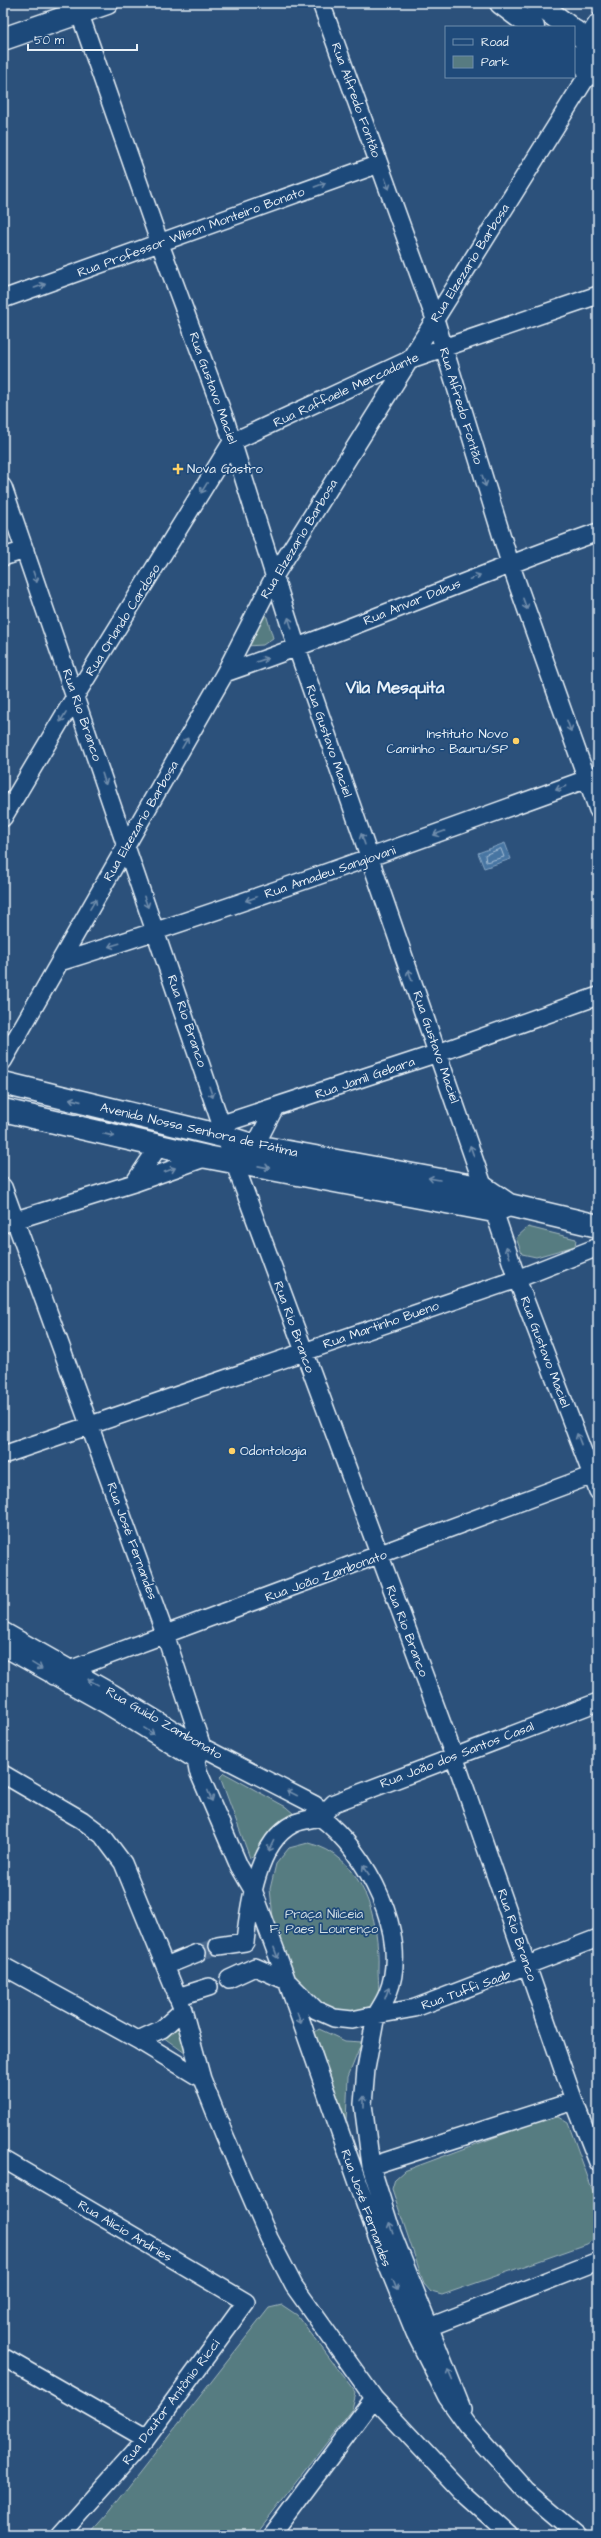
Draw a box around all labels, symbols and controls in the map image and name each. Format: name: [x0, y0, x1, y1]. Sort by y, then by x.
scale bar: [28, 26, 137, 52]
legend: [445, 26, 575, 78]
text: 50 m: [34, 32, 65, 49]
text: Road: [481, 34, 509, 51]
street label: Rua Alfredo Fontão: [327, 40, 385, 161]
text: Park: [481, 54, 509, 71]
one-way arrow: [383, 178, 391, 190]
one-way arrow: [314, 181, 326, 189]
street label: Rua Professor Wilson Monteiro Bonato: [75, 182, 308, 282]
street label: Rua Elzezario Barbosa: [426, 200, 514, 326]
one-way arrow: [33, 282, 45, 290]
street label: Rua Gustavo Maciel: [184, 330, 242, 446]
street label: Rua Alfredo Fontão: [435, 345, 488, 467]
street label: Rua Raffaele Mercadante: [270, 348, 422, 432]
place label: Nova Gastro: [187, 460, 264, 478]
marker: Nova Gastro: [172, 463, 184, 475]
one-way arrow: [481, 474, 488, 487]
street label: Rua Elzezario Barbosa: [256, 476, 342, 602]
one-way arrow: [200, 482, 208, 494]
street label: Rua Orlando Cardoso: [81, 560, 165, 679]
one-way arrow: [31, 570, 39, 582]
one-way arrow: [468, 573, 480, 580]
street label: Rua Anvar Dabus: [361, 574, 464, 630]
one-way arrow: [522, 597, 529, 610]
one-way arrow: [286, 617, 293, 630]
one-way arrow: [256, 656, 268, 664]
street label: Rua Rio Branco: [58, 666, 106, 764]
district label: Vila Mesquita: [345, 676, 445, 700]
street label: Rua Gustavo Maciel: [301, 682, 357, 800]
one-way arrow: [58, 711, 66, 723]
one-way arrow: [566, 720, 573, 733]
place label: Instituto Novo Caminho - Bauru/SP: [387, 725, 509, 758]
marker: Instituto Novo Caminho - Bauru/SP: [511, 736, 521, 746]
one-way arrow: [182, 737, 190, 749]
street label: Rua Elzezario Barbosa: [99, 757, 183, 885]
one-way arrow: [101, 773, 108, 786]
one-way arrow: [556, 785, 568, 793]
one-way arrow: [434, 829, 446, 837]
one-way arrow: [358, 834, 366, 846]
street label: Rua Amadeu Sangiovani: [262, 841, 398, 904]
one-way arrow: [143, 896, 151, 908]
one-way arrow: [245, 896, 257, 904]
one-way arrow: [90, 898, 97, 910]
one-way arrow: [108, 942, 121, 949]
one-way arrow: [406, 970, 414, 982]
street label: Rua Rio Branco: [163, 972, 211, 1070]
street label: Rua Gustavo Maciel: [408, 988, 464, 1106]
street label: Rua Jamil Gebara: [313, 1052, 418, 1103]
one-way arrow: [207, 1085, 215, 1097]
one-way arrow: [68, 1096, 81, 1104]
street label: Avenida Nossa Senhora de Fátima: [98, 1098, 300, 1162]
one-way arrow: [102, 1131, 115, 1139]
one-way arrow: [467, 1145, 475, 1157]
one-way arrow: [257, 1164, 270, 1172]
one-way arrow: [164, 1165, 176, 1173]
one-way arrow: [428, 1174, 441, 1182]
one-way arrow: [504, 1246, 511, 1259]
street label: Rua Rio Branco: [269, 1279, 319, 1376]
street label: Rua Gustavo Maciel: [516, 1294, 574, 1410]
street label: Rua Martinho Bueno: [321, 1296, 442, 1353]
one-way arrow: [575, 1433, 582, 1445]
place label: Odontologia: [240, 1442, 307, 1461]
marker: Odontologia: [227, 1446, 237, 1456]
street label: Rua José Fernandes: [102, 1480, 162, 1603]
street label: Rua João Zambonato: [263, 1545, 390, 1606]
street label: Rua Rio Branco: [381, 1583, 433, 1680]
one-way arrow: [31, 1663, 43, 1671]
one-way arrow: [87, 1677, 99, 1685]
street label: Rua Guido Zambonato: [102, 1682, 226, 1764]
street label: Rua João dos Santos Casal: [377, 1717, 537, 1793]
one-way arrow: [143, 1728, 155, 1736]
one-way arrow: [207, 1789, 215, 1801]
one-way arrow: [286, 1789, 298, 1796]
one-way arrow: [267, 1839, 275, 1851]
one-way arrow: [362, 1865, 370, 1876]
street label: Rua Rio Branco: [493, 1886, 541, 1984]
park label: Praça Nilceia F. Paes Lourenço: [270, 1905, 379, 1938]
one-way arrow: [273, 1947, 281, 1959]
street label: Rua Tuffi Saab: [419, 1965, 514, 2015]
one-way arrow: [383, 1988, 391, 2000]
one-way arrow: [296, 2011, 303, 2024]
one-way arrow: [360, 2096, 368, 2109]
street label: Rua José Fernandes: [336, 2147, 396, 2270]
street label: Rua Alicio Andries: [75, 2196, 176, 2266]
one-way arrow: [387, 2222, 394, 2235]
one-way arrow: [392, 2279, 399, 2291]
street label: Rua Doutor Antônio Ricci: [118, 2335, 224, 2469]
one-way arrow: [446, 2369, 453, 2381]

